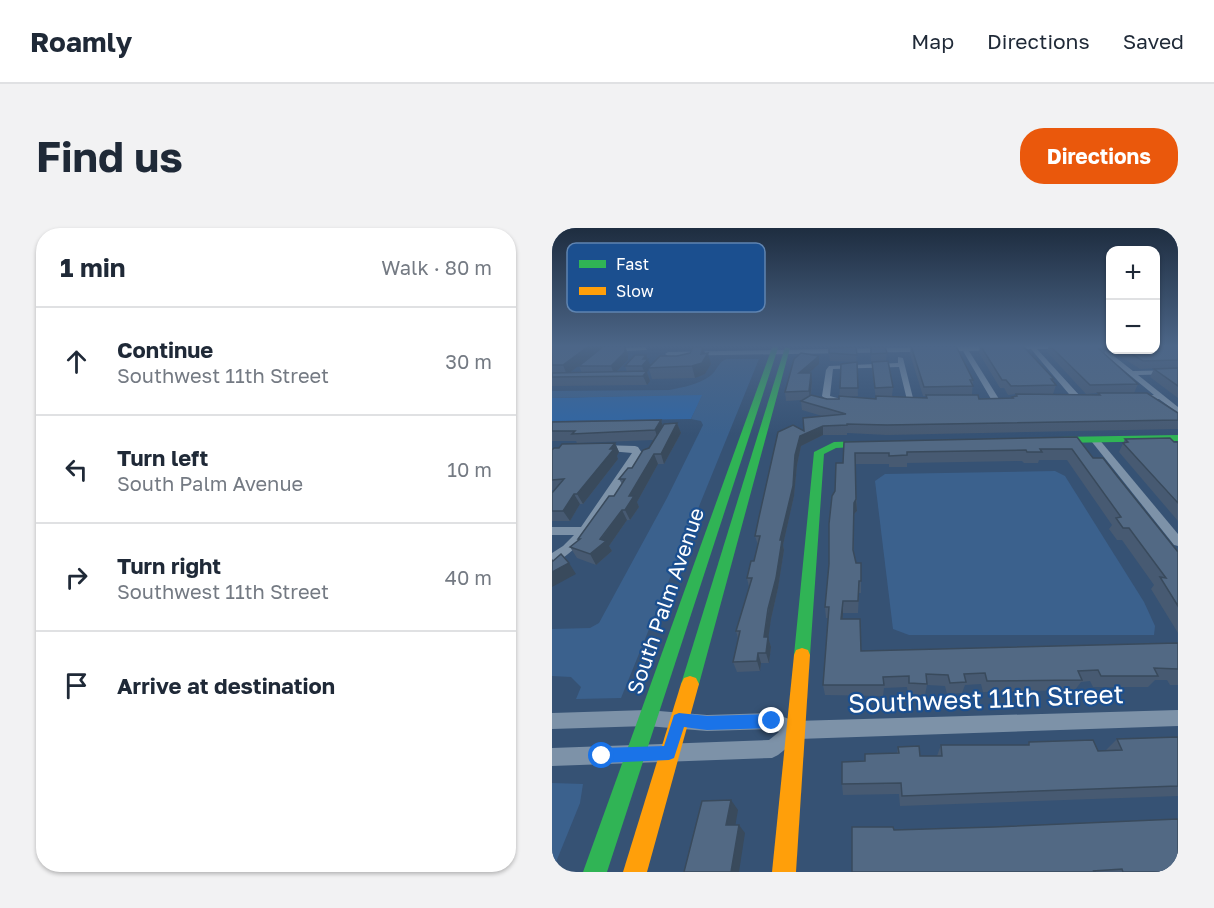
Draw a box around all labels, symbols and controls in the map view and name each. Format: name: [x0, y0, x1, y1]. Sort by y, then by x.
text: Roamly: [30, 25, 132, 58]
text: Map: [911, 28, 954, 54]
text: Directions: [987, 28, 1090, 54]
text: Saved: [1123, 28, 1184, 54]
button: Directions: [1020, 128, 1178, 184]
text: Find us: [36, 131, 183, 181]
legend: [567, 243, 765, 312]
map controls: [1106, 246, 1160, 354]
button: +: [1106, 246, 1160, 300]
text: 1 min: [60, 252, 126, 283]
text: Fast: [616, 254, 649, 274]
text: Walk · 80 m: [381, 255, 492, 279]
text: Slow: [616, 281, 654, 301]
button: −: [1106, 300, 1160, 354]
text: Continue: [117, 336, 213, 363]
icon: ahead: [60, 345, 93, 378]
text: 30 m: [445, 349, 492, 373]
text: Southwest 11th Street: [117, 363, 329, 387]
text: Turn left: [117, 444, 208, 471]
icon: left: [60, 453, 93, 486]
text: 10 m: [447, 457, 492, 481]
text: South Palm Avenue: [117, 471, 303, 495]
street label: South Palm Avenue: [621, 504, 709, 697]
text: Turn right: [117, 552, 221, 579]
icon: right: [60, 561, 93, 594]
text: 40 m: [445, 565, 492, 589]
text: Southwest 11th Street: [117, 579, 329, 603]
icon: arrive: [60, 669, 93, 702]
text: Arrive at destination: [117, 672, 335, 699]
street label: Southwest 11th Street: [848, 678, 1124, 719]
route end: [758, 707, 784, 733]
route start: [588, 742, 614, 768]

